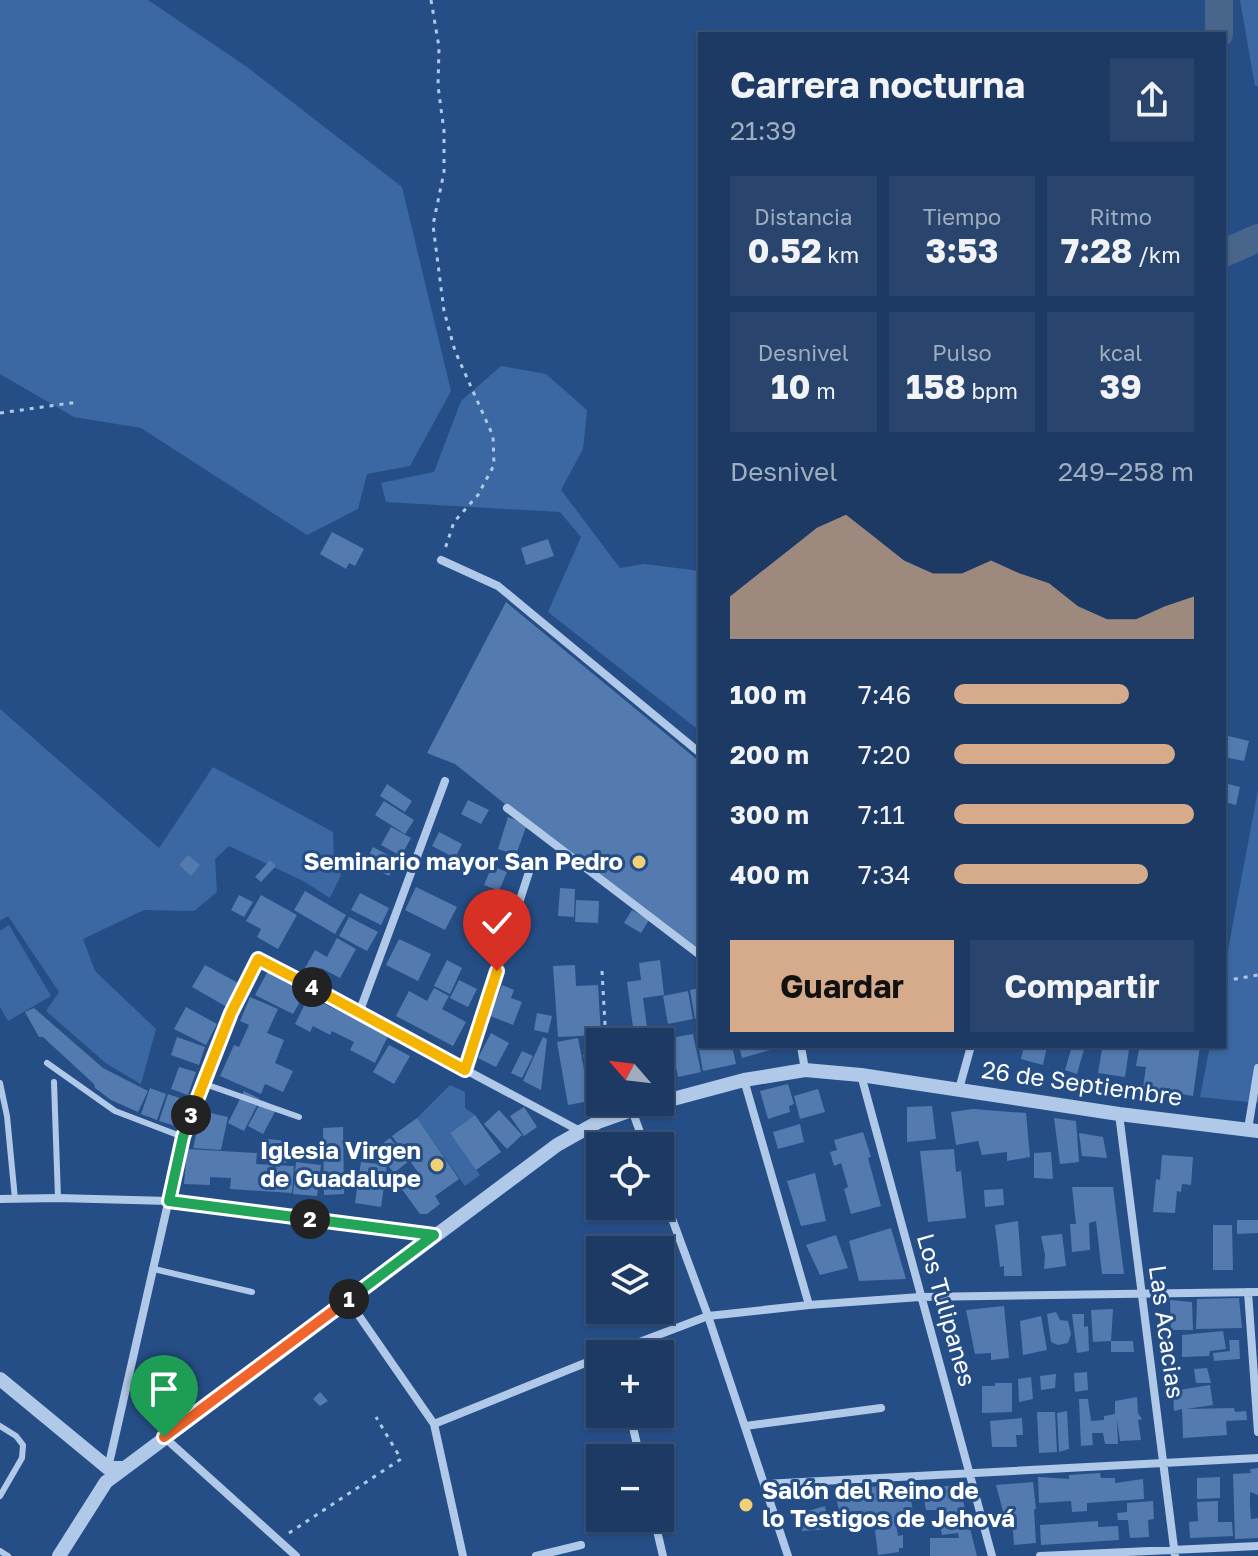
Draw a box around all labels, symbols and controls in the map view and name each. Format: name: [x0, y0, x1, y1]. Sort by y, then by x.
button: share: [1110, 58, 1194, 142]
text: Carrera nocturna: [730, 63, 1025, 106]
text: 21:39: [730, 115, 796, 146]
text: Distancia: [754, 203, 852, 230]
text: Tiempo: [923, 203, 1001, 230]
text: Ritmo: [1090, 203, 1152, 230]
text: 0.52: [747, 230, 822, 270]
text: 3:53: [925, 230, 999, 270]
text: 7:28: [1061, 230, 1133, 270]
text: km: [822, 241, 859, 268]
text: /km: [1133, 241, 1181, 268]
text: Desnivel: [758, 339, 849, 366]
text: Pulso: [932, 339, 992, 366]
text: kcal: [1099, 339, 1142, 366]
text: 10: [771, 366, 811, 406]
text: 158: [906, 366, 966, 406]
text: 39: [1099, 366, 1142, 406]
text: m: [811, 377, 836, 404]
text: bpm: [966, 377, 1018, 404]
text: Desnivel: [730, 456, 837, 487]
text: 249–258 m: [1058, 456, 1194, 487]
text: 100 m: [730, 679, 806, 710]
text: 7:46: [858, 679, 911, 710]
text: 200 m: [730, 739, 809, 770]
text: 7:20: [858, 739, 911, 770]
text: 300 m: [730, 799, 809, 830]
text: 7:11: [858, 799, 905, 830]
place label: Seminario mayor San Pedro: [303, 846, 623, 875]
marker: Seminario mayor San Pedro: [630, 853, 648, 871]
text: 400 m: [730, 859, 809, 890]
text: 7:34: [858, 859, 911, 890]
pin: [463, 889, 531, 971]
icon: check: [475, 901, 519, 945]
button: Guardar: [730, 940, 954, 1032]
button: Compartir: [970, 940, 1194, 1032]
pin: 4: [292, 967, 332, 1007]
text: 4: [305, 973, 319, 1000]
north arrow: [586, 1028, 674, 1116]
map controls: [586, 1028, 674, 1532]
street label: 26 de Septiembre: [980, 1054, 1184, 1111]
pin: 3: [171, 1095, 211, 1135]
text: 3: [184, 1101, 198, 1128]
button: locate: [586, 1132, 674, 1220]
place label: Iglesia Virgen de Guadalupe: [260, 1135, 421, 1192]
marker: Iglesia Virgen de Guadalupe: [428, 1156, 446, 1174]
pin: 2: [290, 1199, 330, 1239]
text: 2: [303, 1205, 317, 1232]
street label: Los Tulipanes: [912, 1230, 983, 1389]
button: layers: [586, 1236, 674, 1324]
street label: Las Acacias: [1144, 1263, 1191, 1400]
pin: 1: [329, 1279, 369, 1319]
text: 1: [343, 1285, 355, 1312]
button: +: [586, 1340, 674, 1428]
pin: [130, 1355, 198, 1437]
icon: arrive: [142, 1367, 186, 1411]
button: −: [586, 1444, 674, 1532]
place label: Salón del Reino de lo Testigos de Jehová: [762, 1475, 1015, 1532]
marker: Salón del Reino de lo Testigos de Jehová: [737, 1496, 755, 1514]

